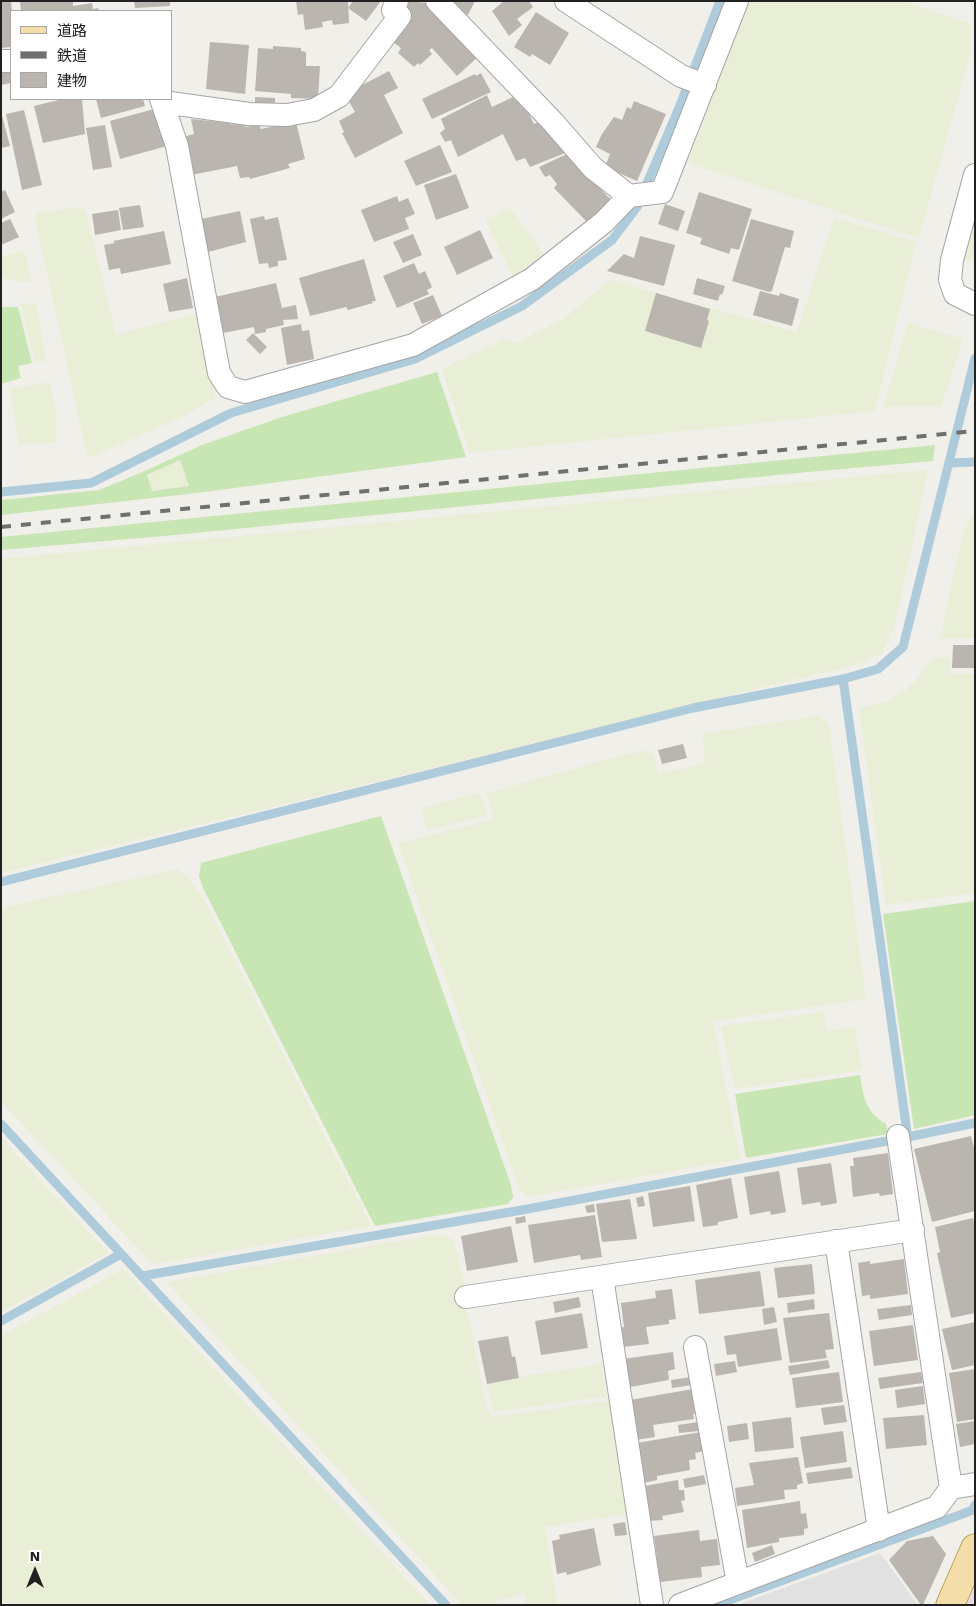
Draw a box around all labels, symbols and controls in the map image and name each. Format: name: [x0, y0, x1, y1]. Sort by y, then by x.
legend: [10, 10, 172, 100]
text: 道路: [57, 22, 87, 40]
text: 鉄道: [57, 47, 87, 65]
text: 建物: [57, 72, 87, 90]
north arrow: [10, 1546, 60, 1596]
text: N: [30, 1548, 40, 1564]

